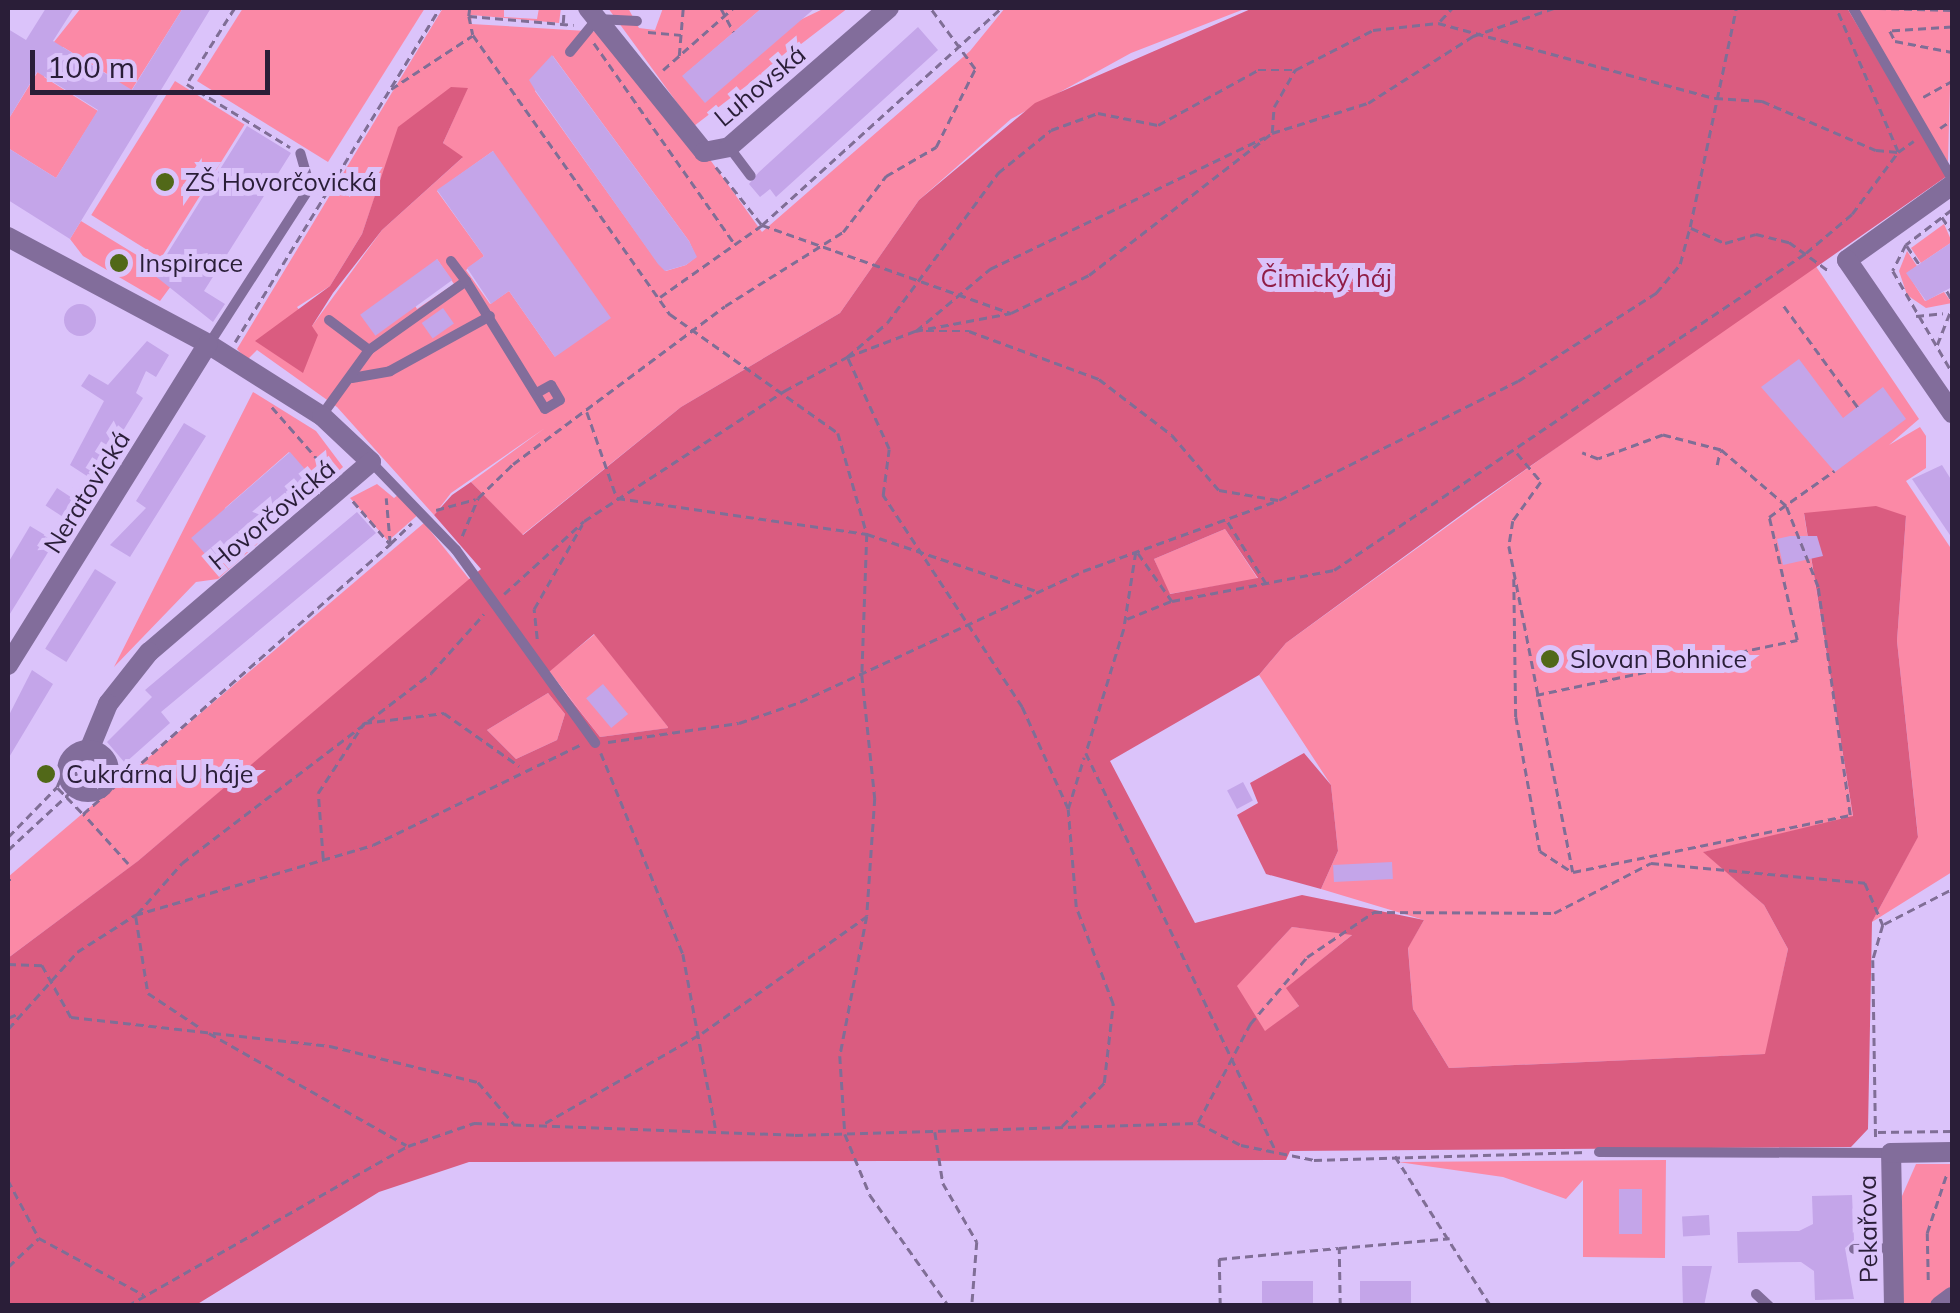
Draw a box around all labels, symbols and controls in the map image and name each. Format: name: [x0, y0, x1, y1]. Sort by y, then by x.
scale bar: [35, 30, 275, 92]
street label: Luhovská: [708, 39, 812, 133]
text: 100 m: [47, 48, 135, 86]
place label: ZŠ Hovorčovická: [185, 167, 377, 197]
marker: ZŠ Hovorčovická: [154, 171, 176, 193]
place label: Inspirace: [139, 248, 243, 278]
marker: Inspirace: [108, 252, 130, 274]
park label: Čimický háj: [1260, 263, 1392, 293]
street label: Neratovická: [38, 425, 136, 559]
street label: Hovorčovická: [203, 454, 341, 576]
place label: Slovan Bohnice: [1570, 644, 1747, 674]
marker: Slovan Bohnice: [1539, 648, 1561, 670]
place label: Cukrárna U háje: [66, 759, 253, 789]
marker: Cukrárna U háje: [35, 763, 57, 785]
street label: Pekařova: [1852, 1175, 1884, 1283]

